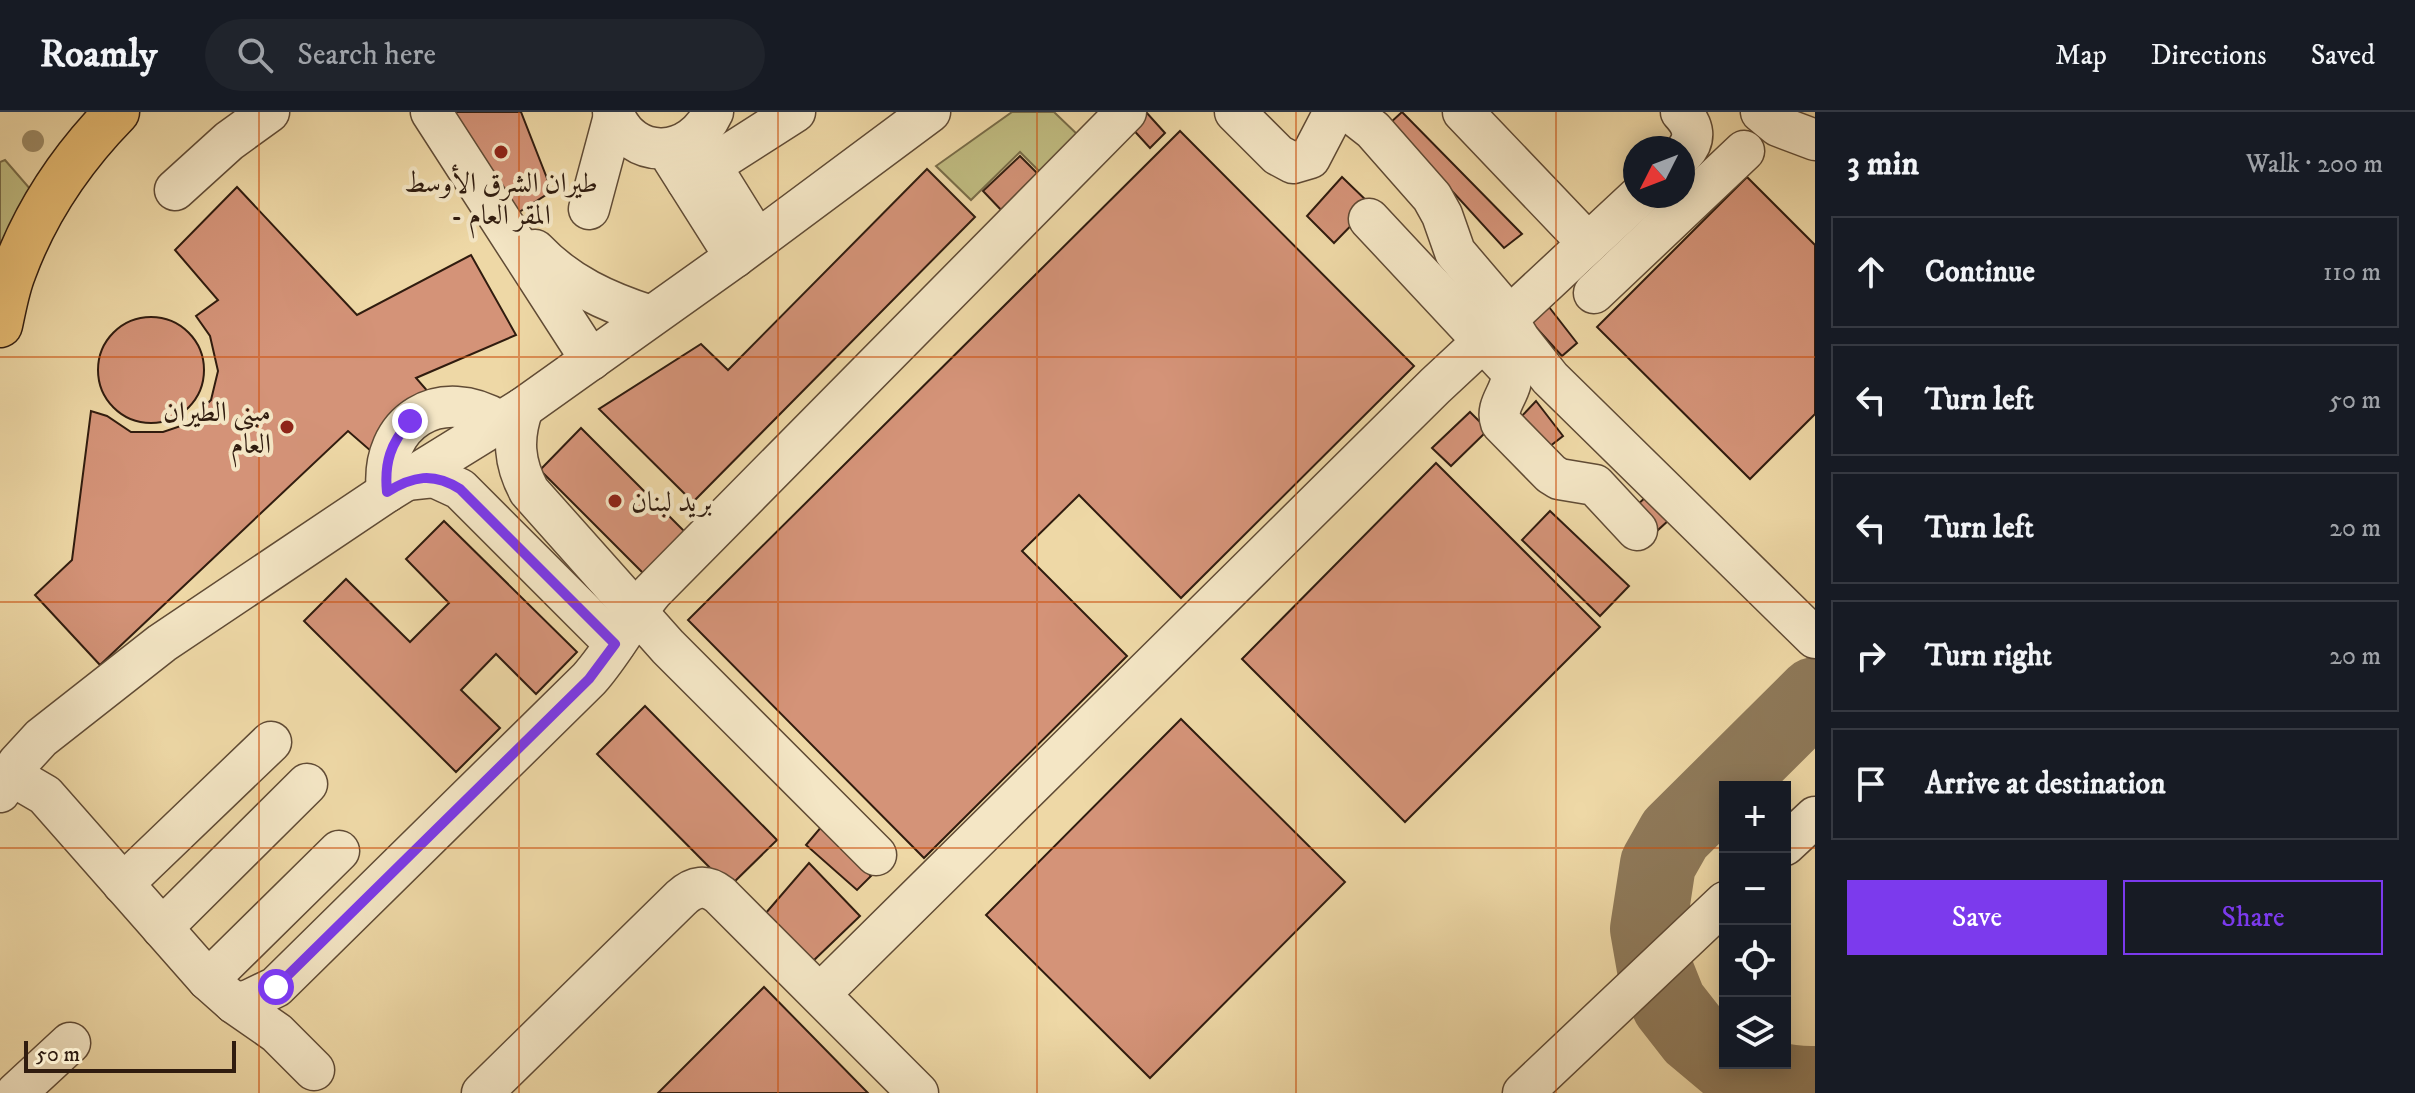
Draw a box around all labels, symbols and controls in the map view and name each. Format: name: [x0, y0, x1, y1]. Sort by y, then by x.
search box: [205, 19, 765, 91]
text: Roamly: [40, 31, 157, 79]
icon: search: [233, 33, 277, 77]
text: Search here: [297, 37, 436, 74]
text: Map: [2055, 38, 2107, 73]
text: Directions: [2151, 38, 2267, 73]
text: Saved: [2311, 38, 2375, 73]
north arrow: [1623, 136, 1695, 208]
marker: طيران الشرق الأوسط - المقر العام: [492, 143, 510, 161]
text: 3 min: [1847, 143, 1919, 185]
text: Walk · 200 m: [2246, 148, 2383, 181]
place label: طيران الشرق الأوسط - المقر العام: [404, 164, 598, 239]
icon: ahead: [1849, 250, 1893, 294]
text: Continue: [1925, 254, 2035, 291]
text: 110 m: [2323, 256, 2381, 289]
icon: left: [1849, 378, 1893, 422]
text: Turn left: [1925, 382, 2034, 419]
text: 50 m: [2329, 384, 2381, 417]
place label: مبنى الطيران العام: [163, 395, 271, 468]
route end: [392, 403, 428, 439]
marker: مبنى الطيران العام: [278, 418, 296, 436]
place label: بريد لبنان: [631, 485, 712, 520]
marker: بريد لبنان: [606, 492, 624, 510]
icon: left: [1849, 506, 1893, 550]
text: Turn left: [1925, 510, 2034, 547]
text: 20 m: [2329, 512, 2381, 545]
icon: right: [1849, 634, 1893, 678]
text: Turn right: [1925, 638, 2052, 675]
text: 20 m: [2329, 640, 2381, 673]
icon: arrive: [1849, 762, 1893, 806]
text: Arrive at destination: [1925, 766, 2166, 803]
map controls: [1719, 781, 1791, 1069]
button: +: [1719, 781, 1791, 853]
button: −: [1719, 853, 1791, 925]
button: Save: [1847, 880, 2107, 955]
button: Share: [2123, 880, 2383, 955]
button: locate: [1719, 925, 1791, 997]
route start: [258, 969, 294, 1005]
button: layers: [1719, 997, 1791, 1069]
scale bar: [24, 1037, 236, 1073]
text: 50 m: [36, 1041, 80, 1068]

